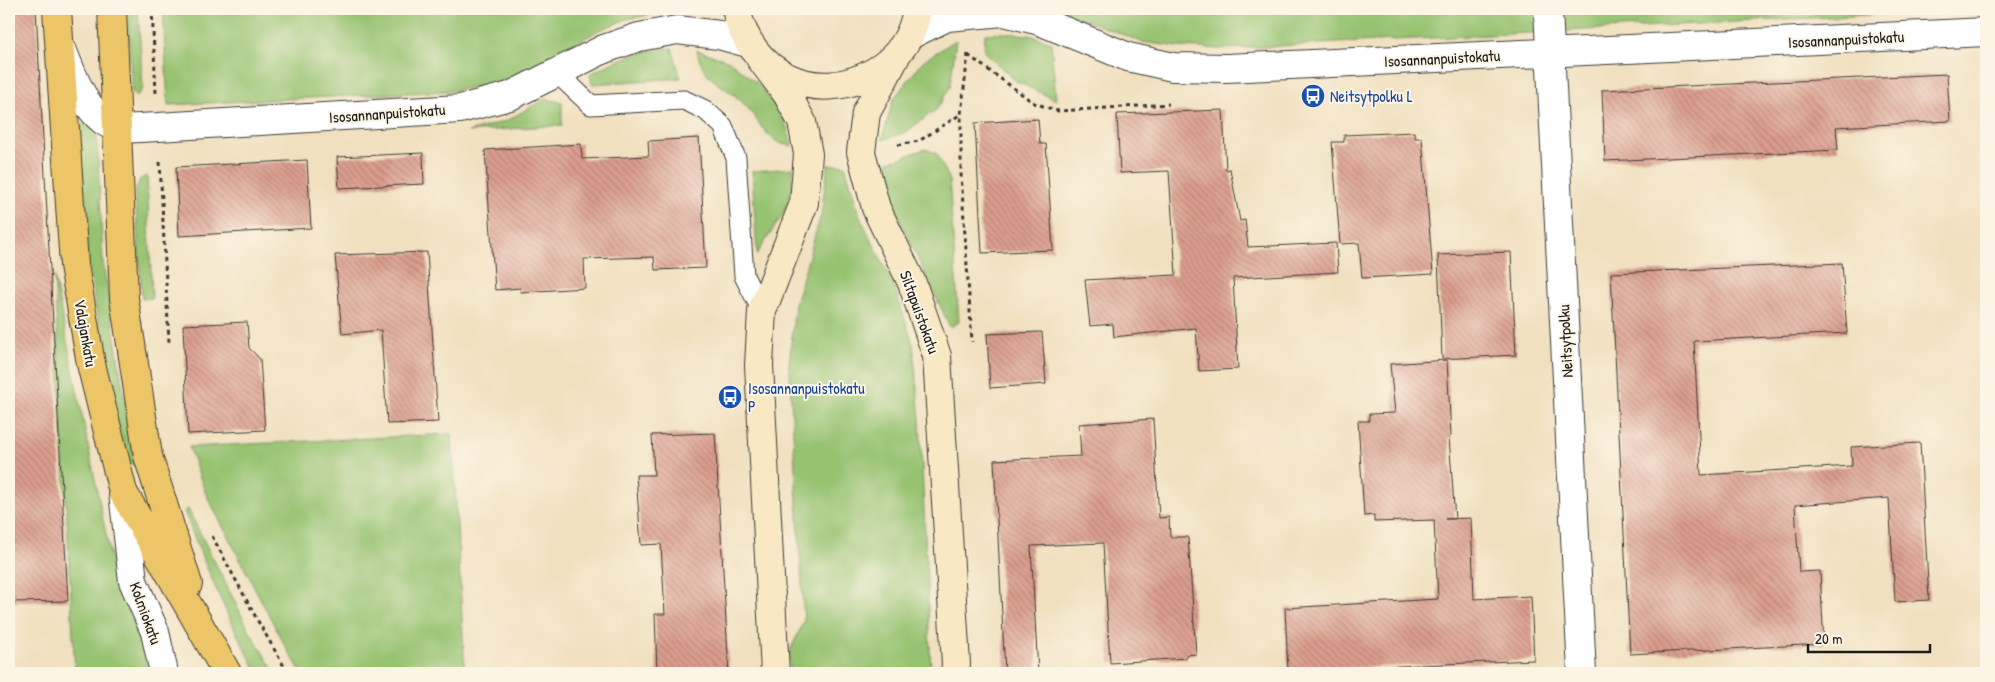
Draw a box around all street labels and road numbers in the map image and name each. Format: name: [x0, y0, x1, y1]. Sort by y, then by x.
street label: Isosannanpuistokatu: [1787, 25, 1905, 53]
street label: Isosannanpuistokatu: [1383, 44, 1501, 72]
street label: Isosannanpuistokatu: [328, 98, 446, 128]
street label: Siltapuistokatu: [895, 267, 945, 357]
street label: Valajankatu: [69, 298, 103, 369]
street label: Neitsytpolku: [1552, 303, 1578, 378]
street label: Kolmiokatu: [125, 579, 168, 648]

